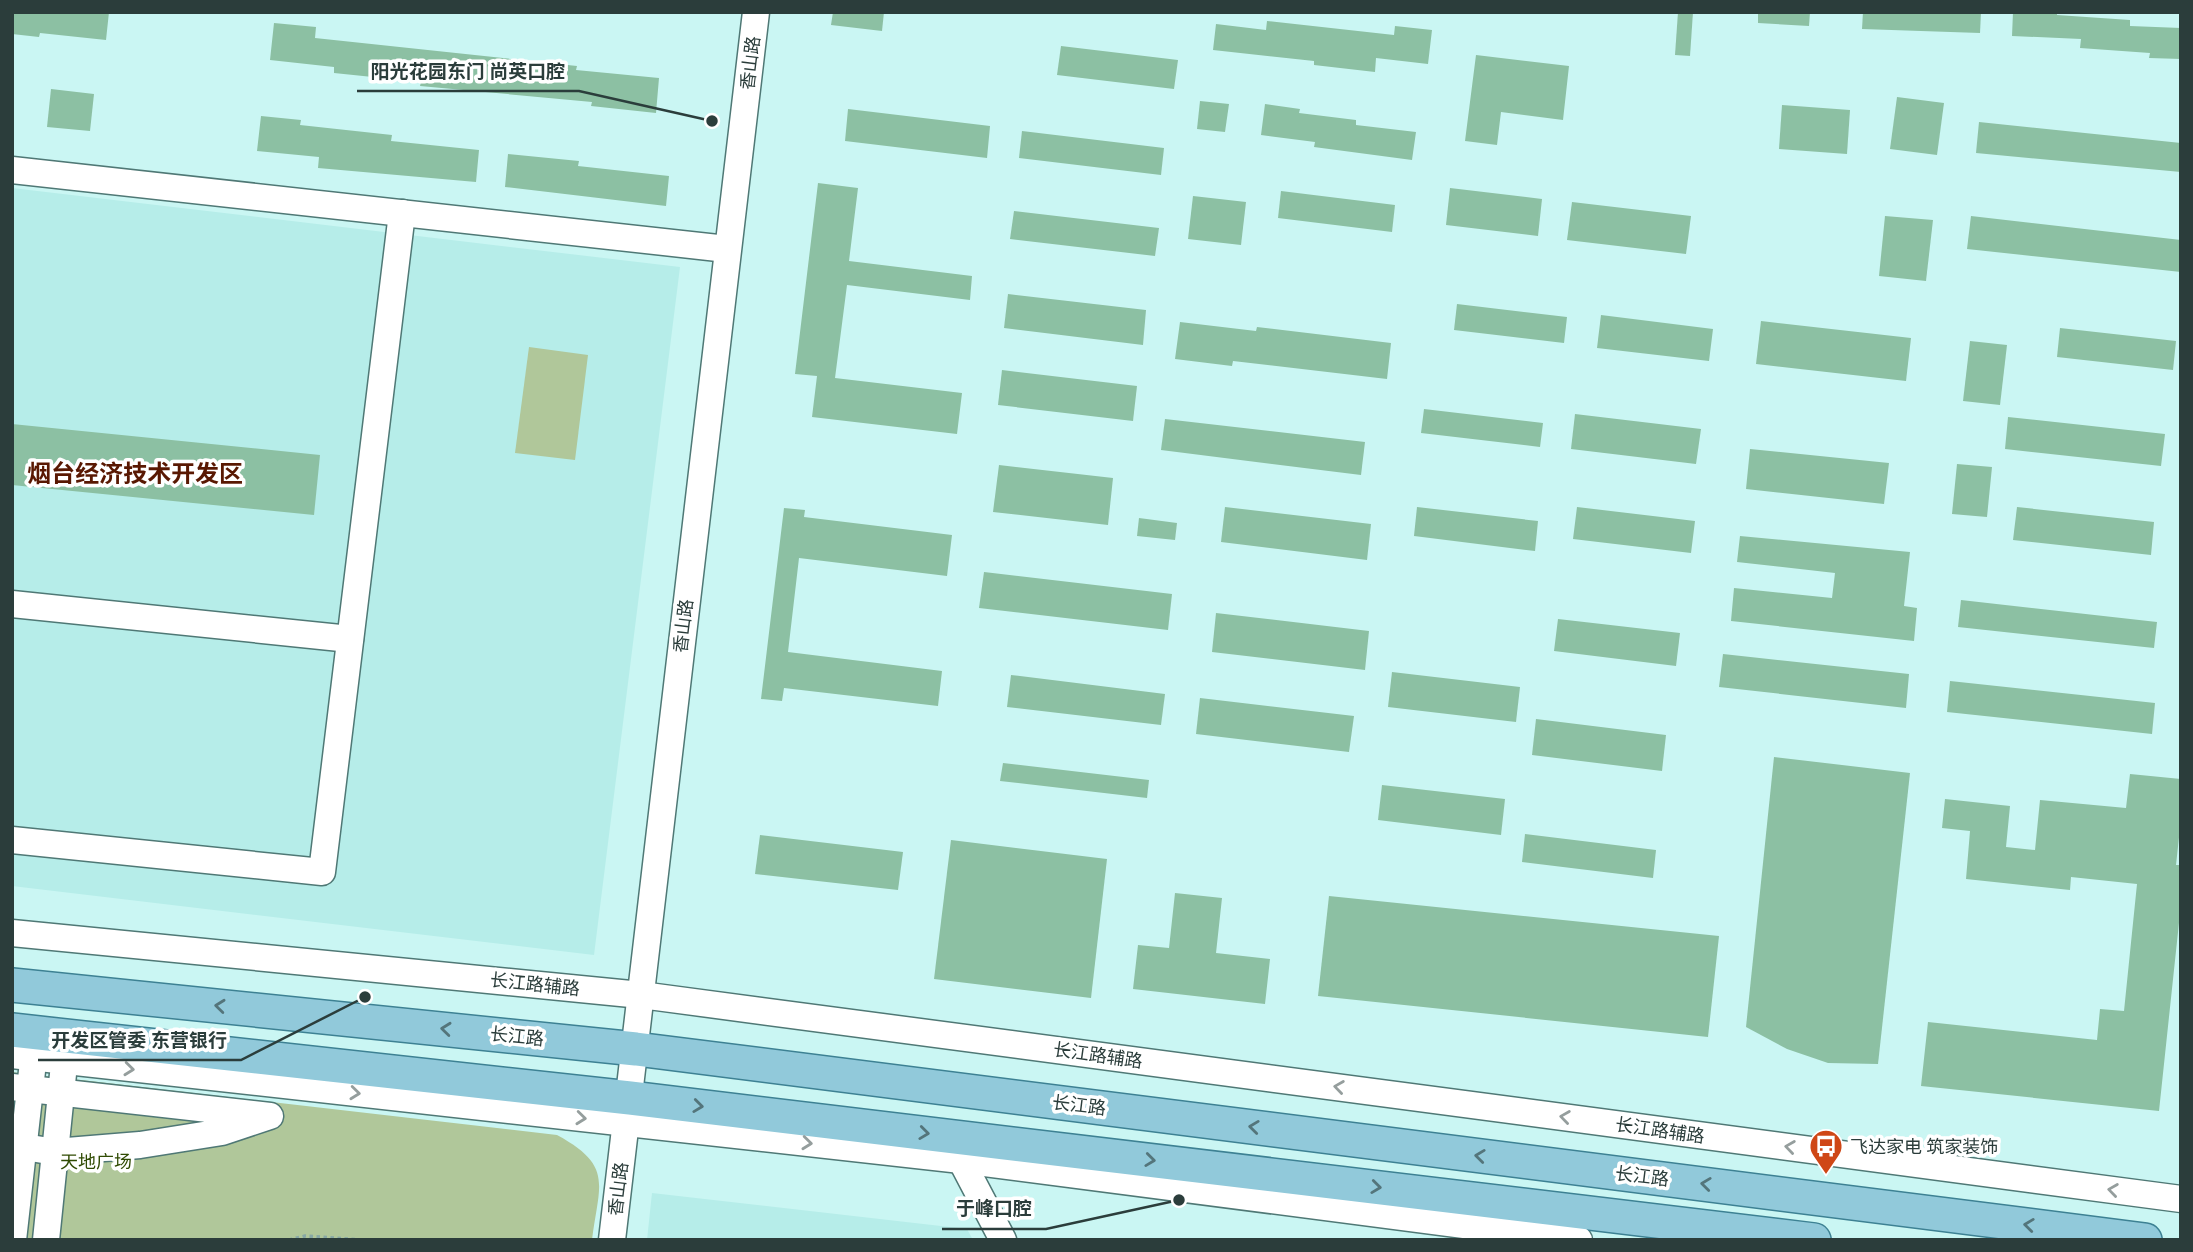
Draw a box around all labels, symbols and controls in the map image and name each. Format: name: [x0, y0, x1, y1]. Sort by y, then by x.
street label: 香山路: [736, 35, 764, 91]
callout: 阳光花园东门 尚英口腔: [357, 51, 579, 91]
text: 阳光花园东门 尚英口腔: [371, 60, 565, 82]
district label: 烟台经济技术开发区: [27, 459, 243, 487]
street label: 香山路: [669, 598, 697, 654]
street label: 长江路辅路: [489, 969, 581, 999]
one-way arrow: [214, 999, 225, 1014]
callout: 开发区管委 东营银行: [38, 1020, 241, 1060]
one-way arrow: [440, 1022, 451, 1037]
street label: 长江路: [489, 1023, 545, 1049]
text: 开发区管委 东营银行: [51, 1029, 227, 1051]
street label: 长江路辅路: [1052, 1038, 1144, 1072]
one-way arrow: [123, 1061, 134, 1076]
one-way arrow: [1334, 1080, 1345, 1095]
one-way arrow: [349, 1086, 361, 1101]
street label: 长江路: [1051, 1091, 1107, 1119]
one-way arrow: [692, 1099, 704, 1114]
one-way arrow: [575, 1110, 587, 1125]
one-way arrow: [1559, 1110, 1571, 1125]
street label: 长江路辅路: [1614, 1113, 1706, 1147]
one-way arrow: [1249, 1120, 1260, 1135]
one-way arrow: [918, 1126, 930, 1141]
bus stop icon: 飞达家电 筑家装饰: [1807, 1127, 1845, 1176]
one-way arrow: [802, 1135, 813, 1150]
place label: 飞达家电 筑家装饰: [1850, 1136, 1998, 1157]
one-way arrow: [1785, 1140, 1796, 1155]
one-way arrow: [1474, 1148, 1486, 1163]
park label: 天地广场: [60, 1151, 132, 1172]
one-way arrow: [1144, 1153, 1155, 1168]
street label: 香山路: [604, 1161, 632, 1217]
street label: 长江路: [1614, 1162, 1670, 1190]
one-way arrow: [1700, 1177, 1712, 1192]
one-way arrow: [1370, 1180, 1381, 1195]
one-way arrow: [2107, 1183, 2119, 1198]
callout: 于峰口腔: [942, 1189, 1046, 1229]
text: 于峰口腔: [956, 1197, 1032, 1219]
one-way arrow: [2023, 1218, 2035, 1233]

